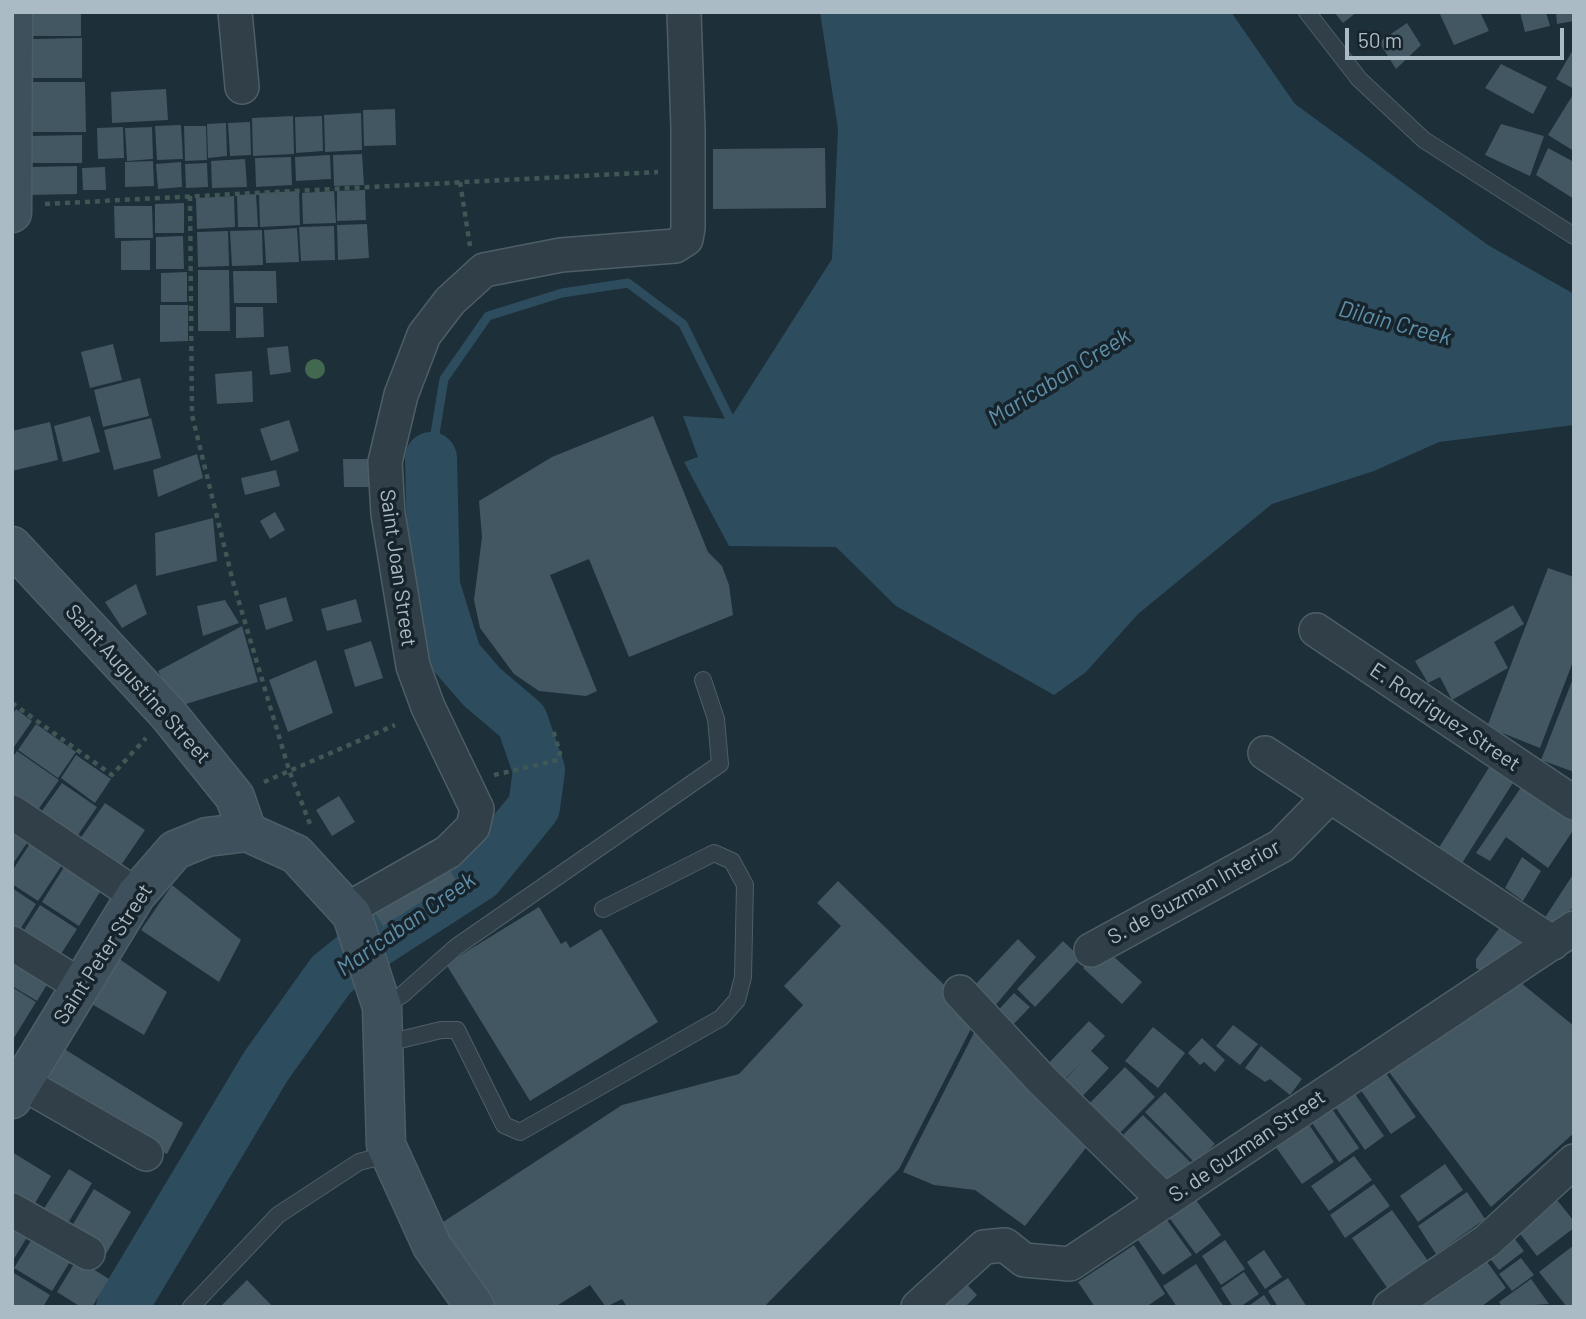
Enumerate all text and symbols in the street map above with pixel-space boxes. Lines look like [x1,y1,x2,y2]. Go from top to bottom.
scale bar [1348,14,1567,58]
text: 50 m [1358,27,1402,52]
water label: Dilain Creek [1336,295,1454,351]
water label: Maricaban Creek [983,322,1135,432]
street label: Saint Joan Street [374,488,422,648]
street label: Saint Augustine Street [60,599,216,769]
street label: E. Rodriguez Street [1365,657,1525,777]
street label: S. de Guzman Interior [1103,834,1285,950]
water label: Maricaban Creek [331,866,481,982]
street label: Saint Peter Street [48,879,158,1029]
street label: S. de Guzman Street [1164,1084,1330,1208]

